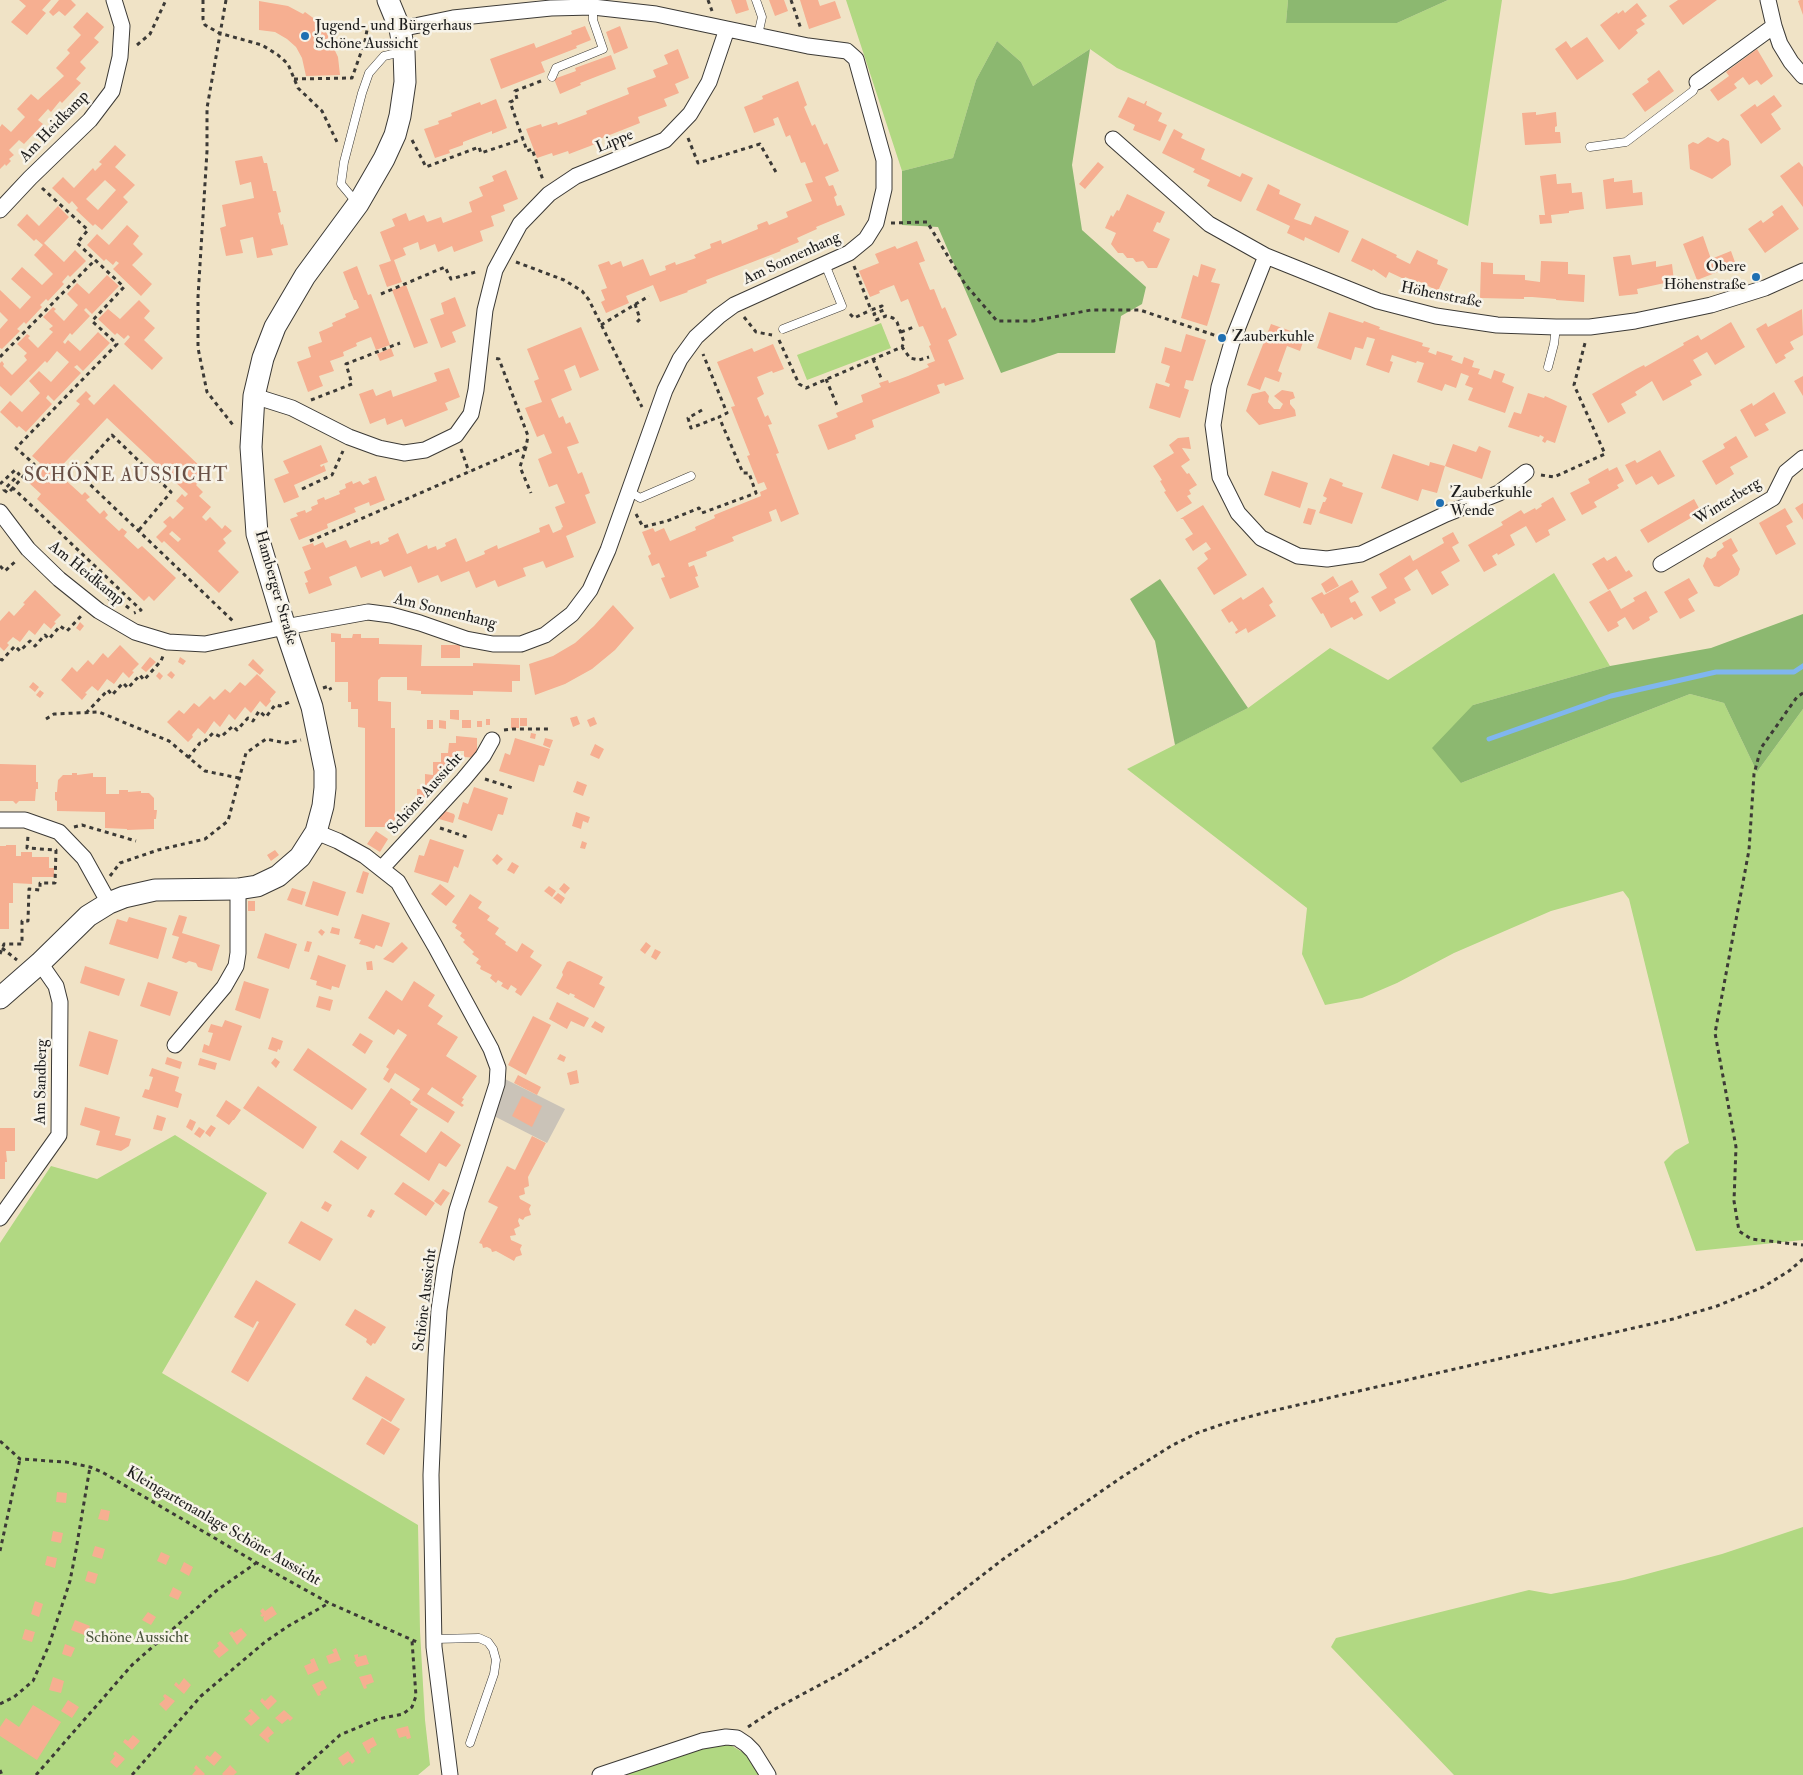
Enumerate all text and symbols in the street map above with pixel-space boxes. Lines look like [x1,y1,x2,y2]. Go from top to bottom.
place label: Jugend- und Bürgerhaus Schöne Aussicht [315,17,472,55]
marker: Jugend- und Bürgerhaus Schöne Aussicht [299,30,311,42]
street label: Am Heidkamp [16,87,94,167]
street label: Lippe [593,126,637,158]
street label: Am Sonnenhang [740,228,844,290]
place label: Obere Höhenstraße [1664,258,1746,296]
marker: Obere Höhenstraße [1750,271,1762,283]
street label: Höhenstraße [1399,279,1483,313]
place label: Zauberkuhle [1232,328,1314,348]
marker: Zauberkuhle [1216,332,1228,344]
district label: SCHÖNE AUSSICHT [22,466,230,488]
street label: Winterberg [1691,474,1765,530]
place label: Zauberkuhle Wende [1450,484,1532,522]
marker: Zauberkuhle Wende [1434,497,1446,509]
street label: Hamberger Straße [249,528,301,648]
street label: Am Heidkamp [44,538,128,610]
street label: Am Sonnenhang [392,590,498,634]
street label: Schöne Aussicht [384,749,468,839]
street label: Am Sandberg [32,1039,52,1125]
street label: Schöne Aussicht [410,1248,442,1352]
street label: Kleingartenanlage Schöne Aussicht [122,1463,324,1591]
park label: Schöne Aussicht [85,1629,189,1649]

